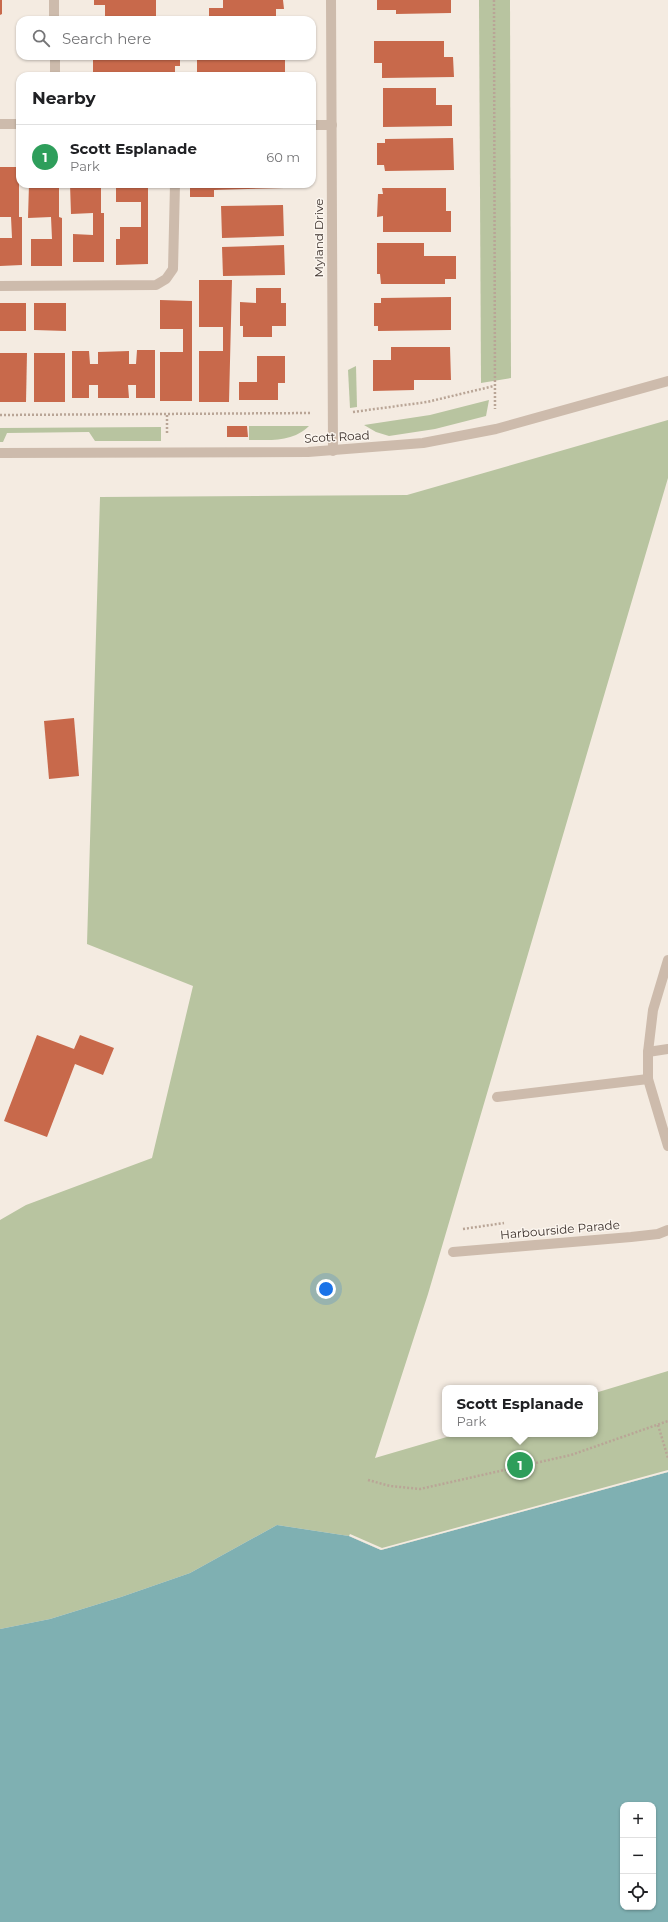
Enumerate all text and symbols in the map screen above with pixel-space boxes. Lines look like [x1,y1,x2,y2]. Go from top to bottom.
search box [16,16,316,60]
icon: search [30,27,52,49]
text: Search here [62,29,151,48]
text: Nearby [32,88,96,108]
text: Scott Esplanade [70,139,197,158]
text: 1 [42,149,48,165]
text: 60 m [266,149,300,165]
text: Park [70,158,100,174]
street label: Myland Drive [311,198,326,278]
street label: Scott Road [304,427,370,446]
street label: Harbourside Parade [500,1217,620,1242]
your location [316,1279,336,1299]
popup [442,1385,598,1437]
text: Scott Esplanade [457,1394,583,1413]
text: Park [457,1413,486,1429]
pin: 1 [507,1450,533,1480]
map controls [620,1802,656,1910]
button: + [620,1802,656,1838]
button: − [620,1838,656,1874]
button: locate [620,1874,656,1910]

